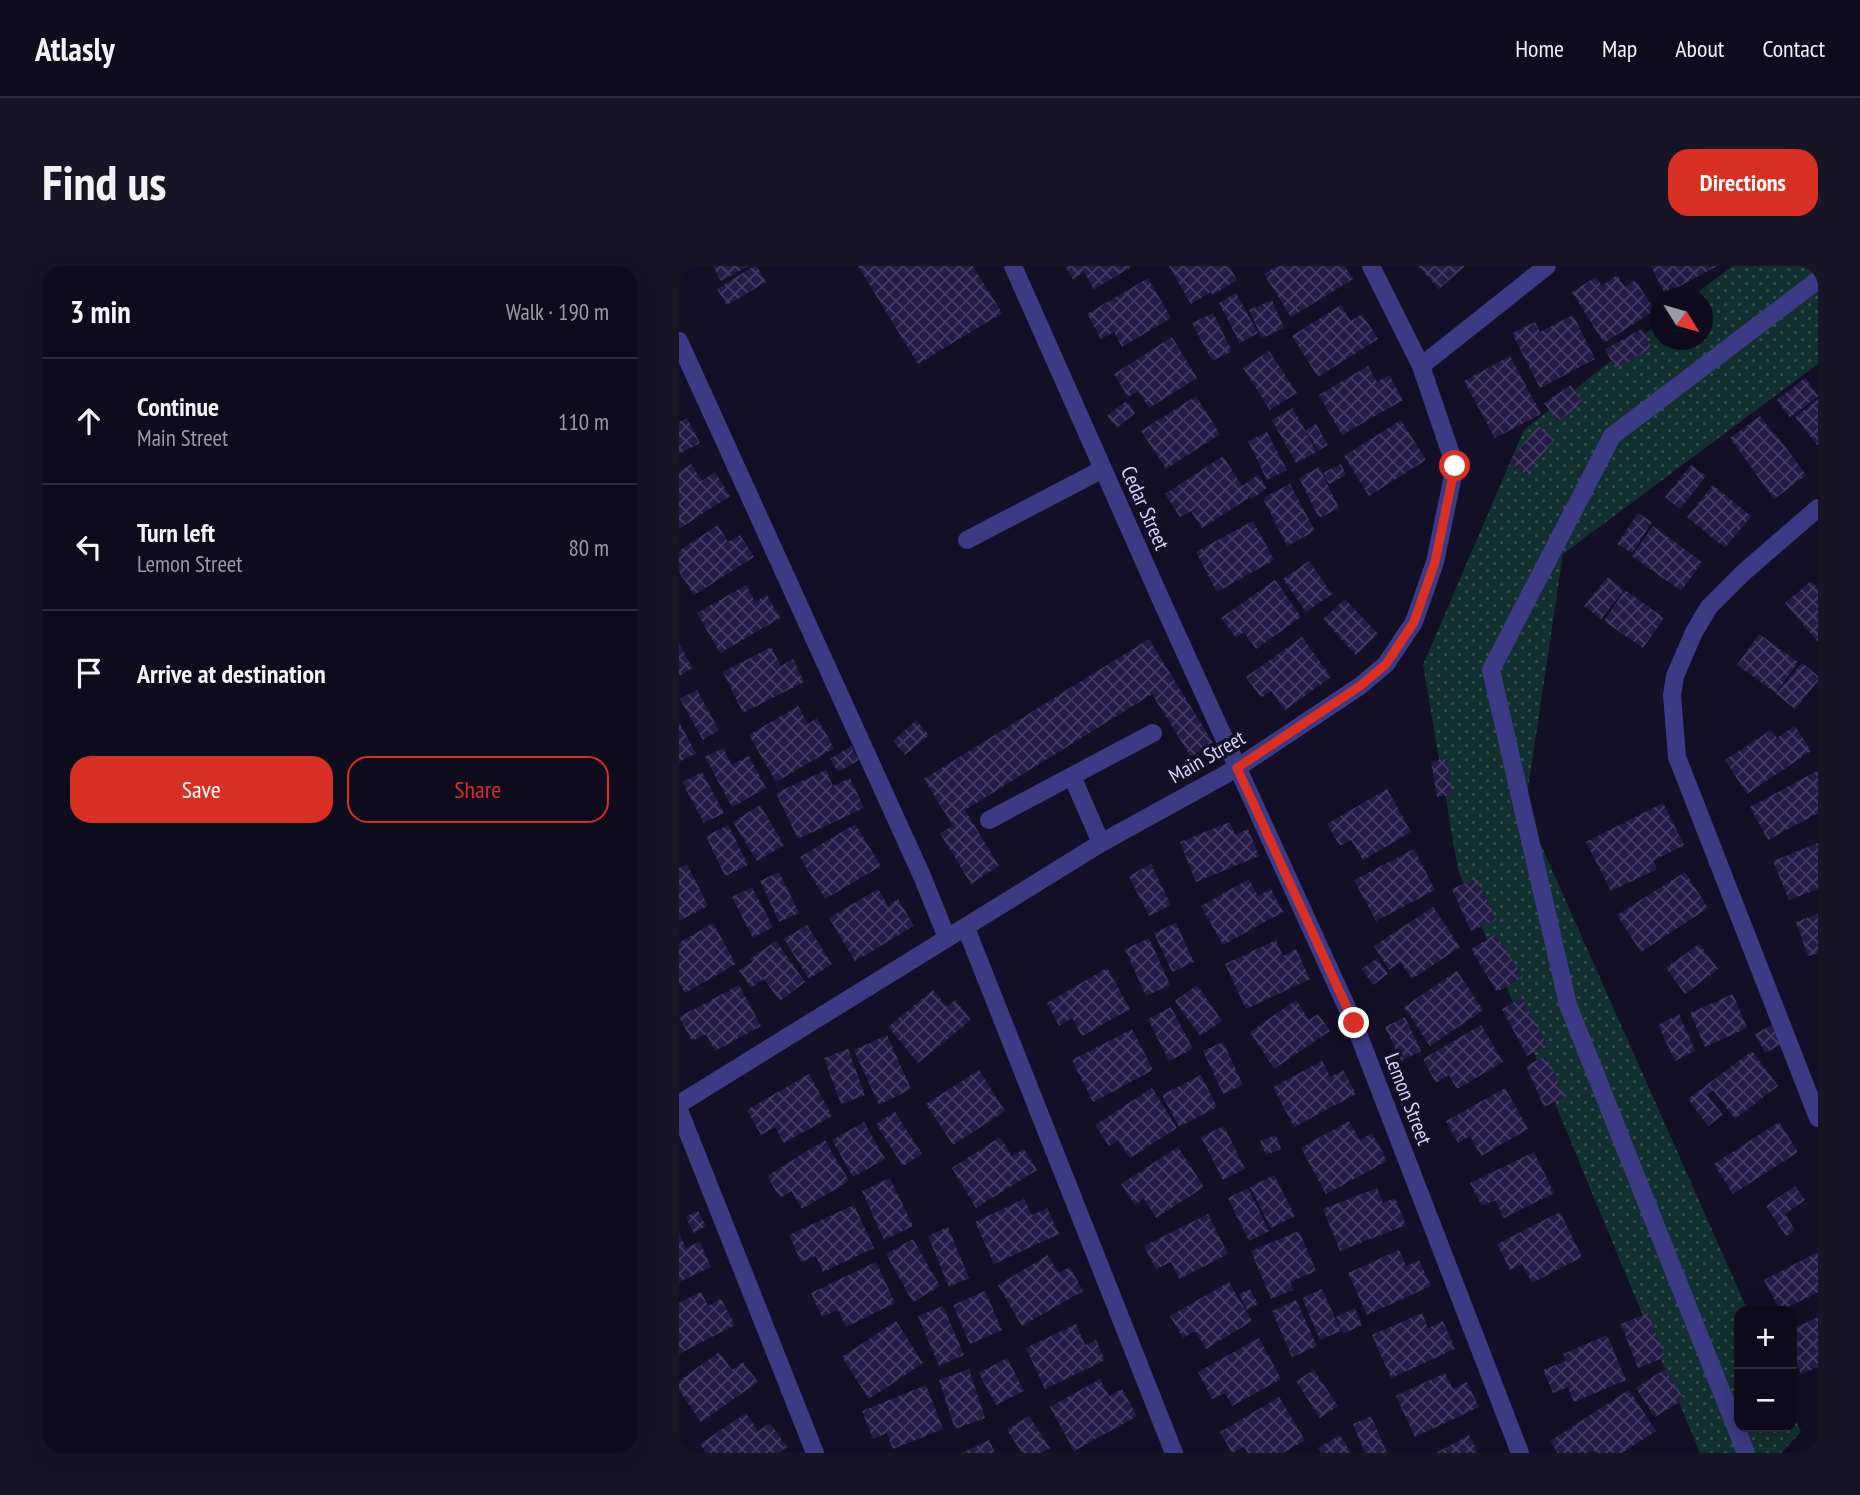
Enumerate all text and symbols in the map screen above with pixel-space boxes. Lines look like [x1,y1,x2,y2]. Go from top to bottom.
text: Atlasly [35,27,115,70]
text: Home [1515,33,1564,64]
text: Map [1602,33,1637,64]
text: About [1675,33,1724,64]
text: Contact [1762,33,1825,64]
button: Directions [1668,149,1818,216]
text: Find us [42,150,166,214]
north arrow [1650,287,1713,350]
text: 3 min [70,292,131,331]
text: Walk · 190 m [506,297,609,326]
text: Continue [137,390,219,423]
icon: ahead [70,402,108,440]
text: 110 m [558,407,609,436]
text: Main Street [137,423,228,452]
route start [1439,450,1470,481]
street label: Cedar Street [1115,462,1176,554]
text: Turn left [137,516,215,549]
icon: left [70,528,108,566]
text: 80 m [568,533,609,562]
text: Lemon Street [137,549,243,578]
icon: arrive [70,654,108,692]
text: Arrive at destination [137,657,326,690]
street label: Main Street [1164,724,1250,789]
button: Save [70,756,333,823]
button: Share [347,756,609,823]
route end [1338,1007,1369,1038]
street label: Lemon Street [1379,1049,1438,1149]
map controls [1734,1306,1797,1432]
button: + [1734,1306,1797,1369]
button: − [1734,1369,1797,1432]

